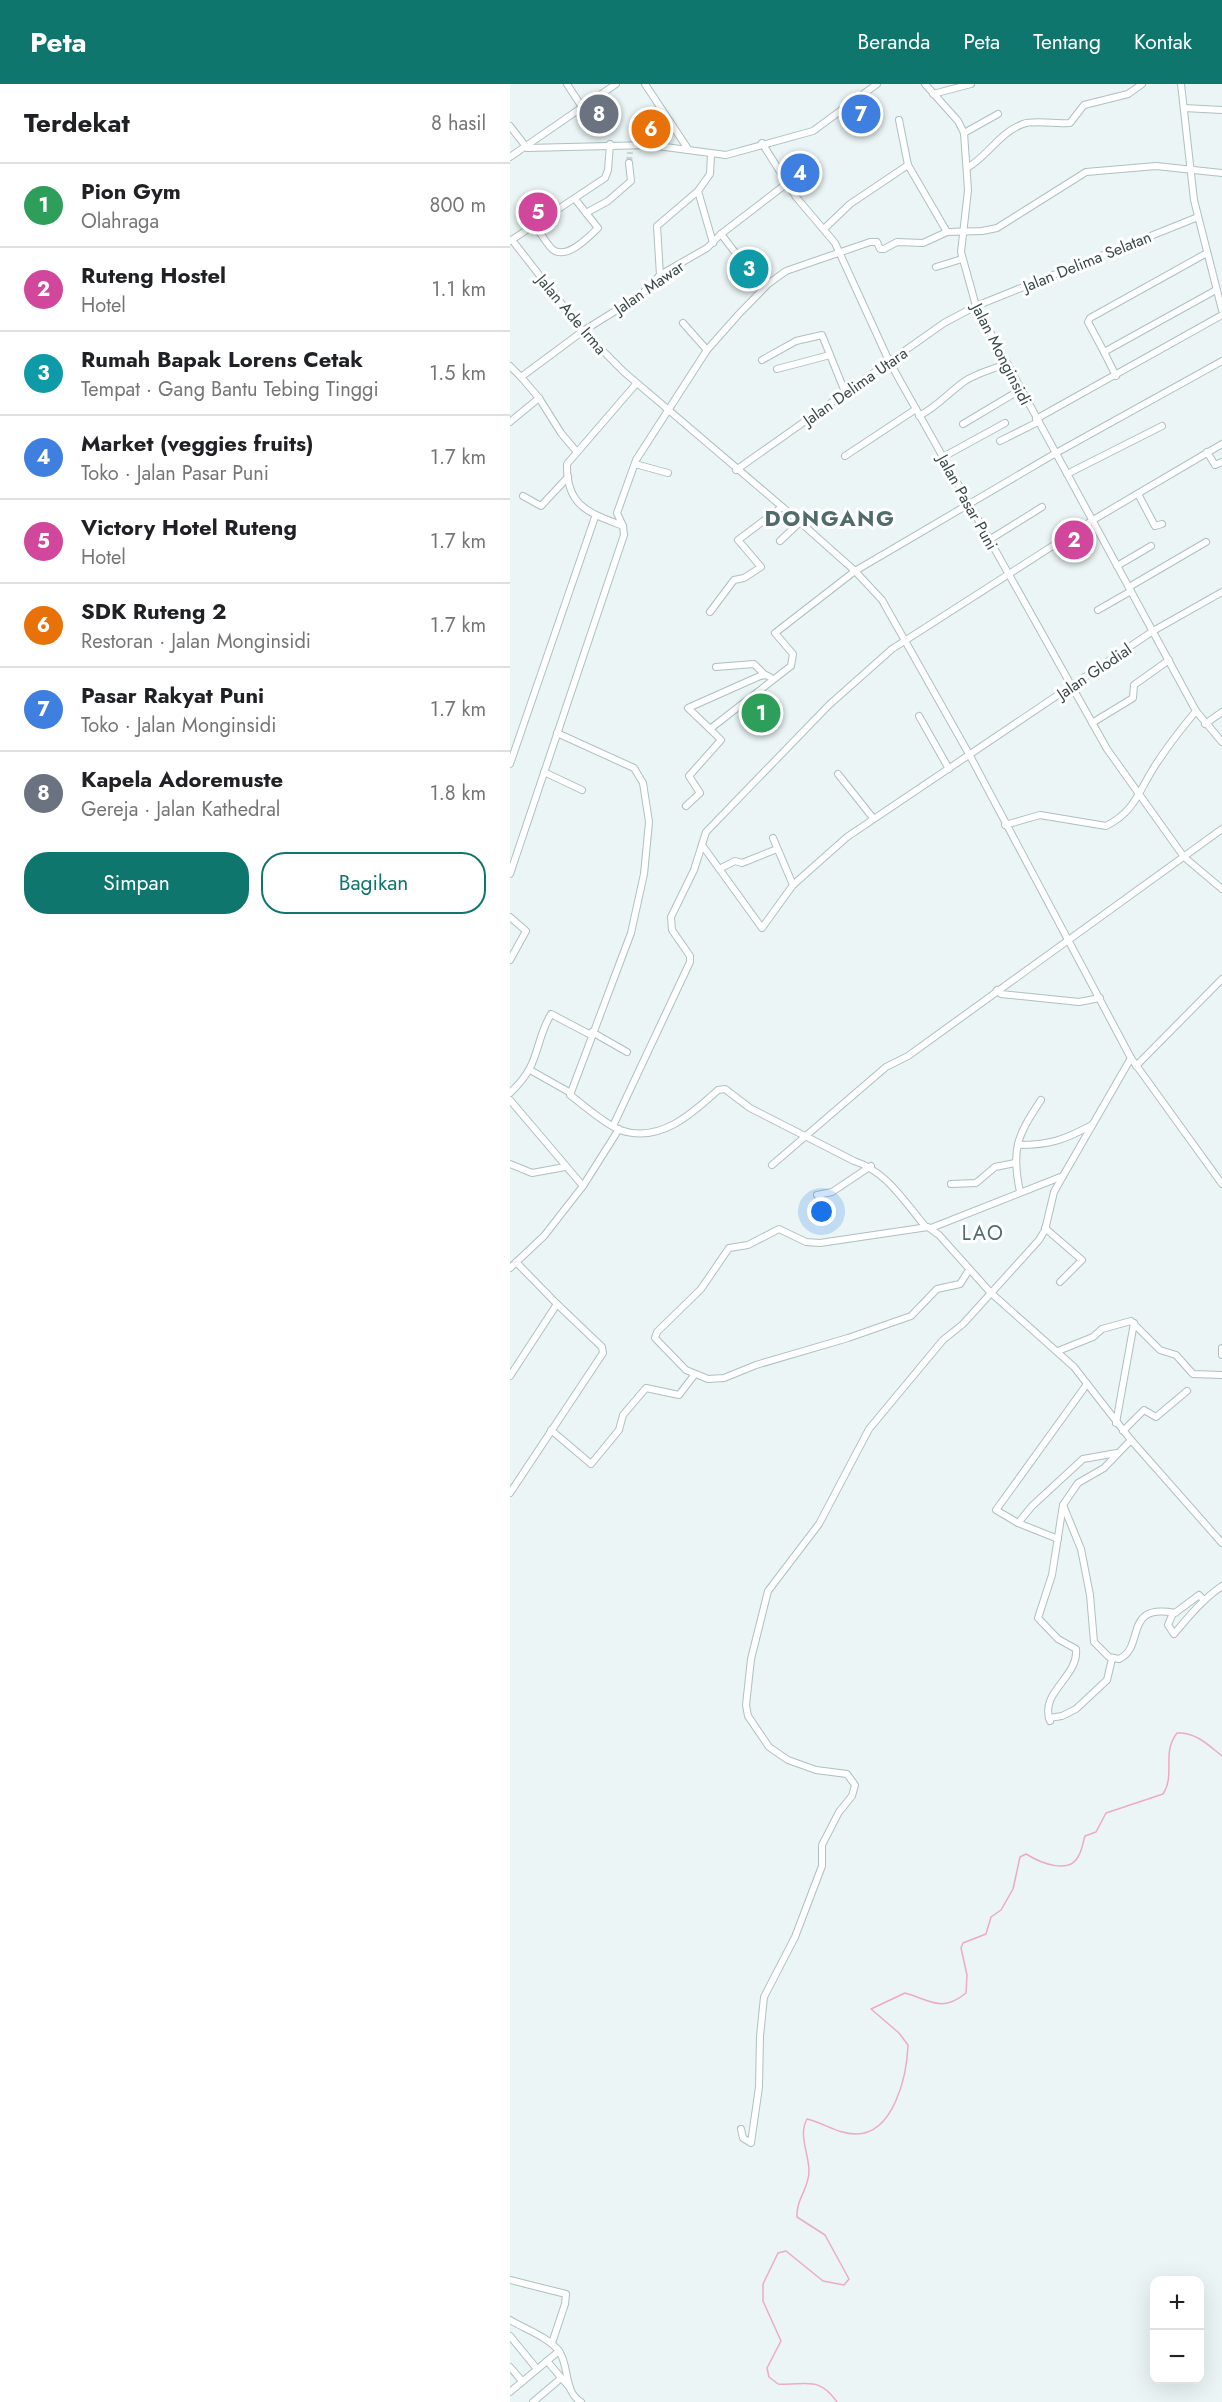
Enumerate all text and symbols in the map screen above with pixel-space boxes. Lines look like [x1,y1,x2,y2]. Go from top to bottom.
text: Peta [30,22,87,63]
text: Beranda [857,27,930,57]
text: Peta [963,27,1000,57]
text: Tentang [1033,27,1101,57]
text: Kontak [1134,27,1192,57]
pin: 8 [580,92,619,136]
pin: 7 [842,92,880,136]
text: Terdekat [24,104,130,142]
pin: 6 [632,106,670,152]
text: 8 hasil [431,109,486,138]
pin: 4 [780,150,820,196]
text: Pion Gym [81,175,181,207]
pin: 5 [519,190,558,234]
text: 1 [38,191,49,220]
text: 800 m [429,191,486,220]
text: Olahraga [81,207,159,236]
street label: Jalan Delima Selatan [1018,225,1155,298]
pin: 3 [730,246,768,291]
street label: Jalan Mawar [608,255,689,321]
text: Ruteng Hostel [81,259,226,291]
street label: Jalan Ade Irma [530,268,612,359]
text: 2 [37,275,50,304]
text: 1.1 km [432,275,486,304]
text: Hotel [81,291,126,320]
street label: Jalan Monginsidi [965,297,1037,409]
street label: Jalan Delima Utara [797,342,912,432]
text: Rumah Bapak Lorens Cetak [81,343,363,375]
text: 3 [37,359,50,388]
text: 1.5 km [429,359,486,388]
text: Tempat · Gang Bantu Tebing Tinggi [81,375,379,404]
text: Market (veggies fruits) [81,427,313,459]
text: 4 [37,443,50,472]
text: 1.7 km [430,443,486,472]
street label: Jalan Pasar Puni [931,449,1003,554]
text: Toko · Jalan Pasar Puni [81,459,269,488]
district label: DONGANG [765,502,895,534]
text: Victory Hotel Ruteng [81,511,297,543]
pin: 2 [1054,518,1094,562]
text: 5 [37,527,50,556]
text: 1.7 km [430,527,486,556]
text: Hotel [81,543,126,572]
text: SDK Ruteng 2 [81,595,226,627]
text: 6 [37,611,50,640]
text: 1.7 km [430,611,486,640]
text: Restoran · Jalan Monginsidi [81,627,311,656]
street label: Jalan Glodial [1051,638,1136,706]
text: Pasar Rakyat Puni [81,679,264,711]
pin: 1 [742,690,780,736]
text: 7 [37,695,50,724]
text: 1.7 km [430,695,486,724]
text: Toko · Jalan Monginsidi [81,711,276,740]
text: Kapela Adoremuste [81,763,283,795]
text: 8 [37,779,50,808]
text: 1.8 km [430,779,486,808]
text: Gereja · Jalan Kathedral [81,795,280,824]
button: Simpan [24,852,249,914]
button: Bagikan [261,852,486,914]
your location [807,1197,836,1226]
district label: LAO [962,1219,1004,1248]
map controls [1150,2276,1204,2384]
button: + [1150,2276,1204,2330]
button: − [1150,2330,1204,2384]

